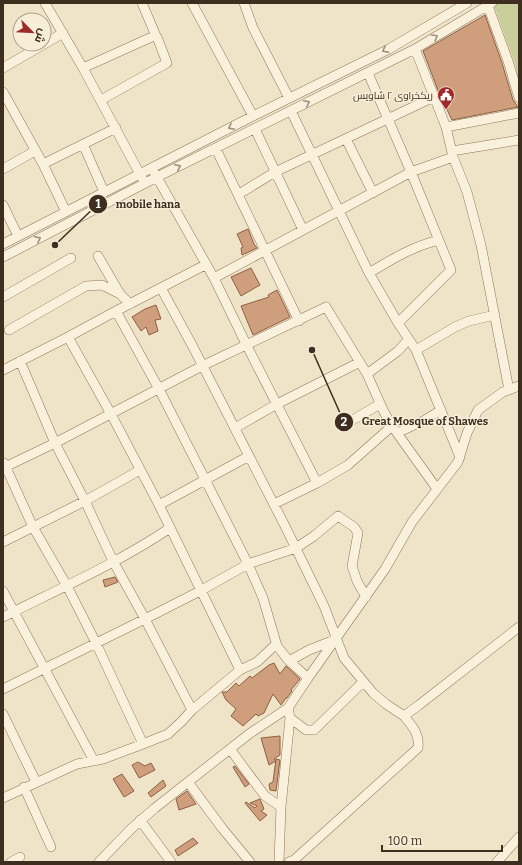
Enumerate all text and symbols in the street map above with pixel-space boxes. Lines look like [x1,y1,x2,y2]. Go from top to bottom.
north arrow [12,12,52,52]
text: ش [32,27,49,45]
one-way arrow [431,35,438,42]
one-way arrow [382,46,389,53]
public building icon: ريكخراوى ۲ شاويس [436,85,456,110]
place label: ريكخراوى ۲ شاويس [353,90,433,102]
one-way arrow [303,100,311,108]
one-way arrow [228,122,235,130]
one-way arrow [174,164,182,172]
callout: mobile hana [88,192,188,215]
text: 1 [95,197,101,211]
text: mobile hana [116,198,181,211]
one-way arrow [33,236,41,244]
callout: Great Mosque of Shawes [334,410,496,433]
text: 2 [341,415,348,429]
text: Great Mosque of Shawes [362,415,489,428]
scale bar [382,827,502,853]
text: 100 m [388,834,423,848]

